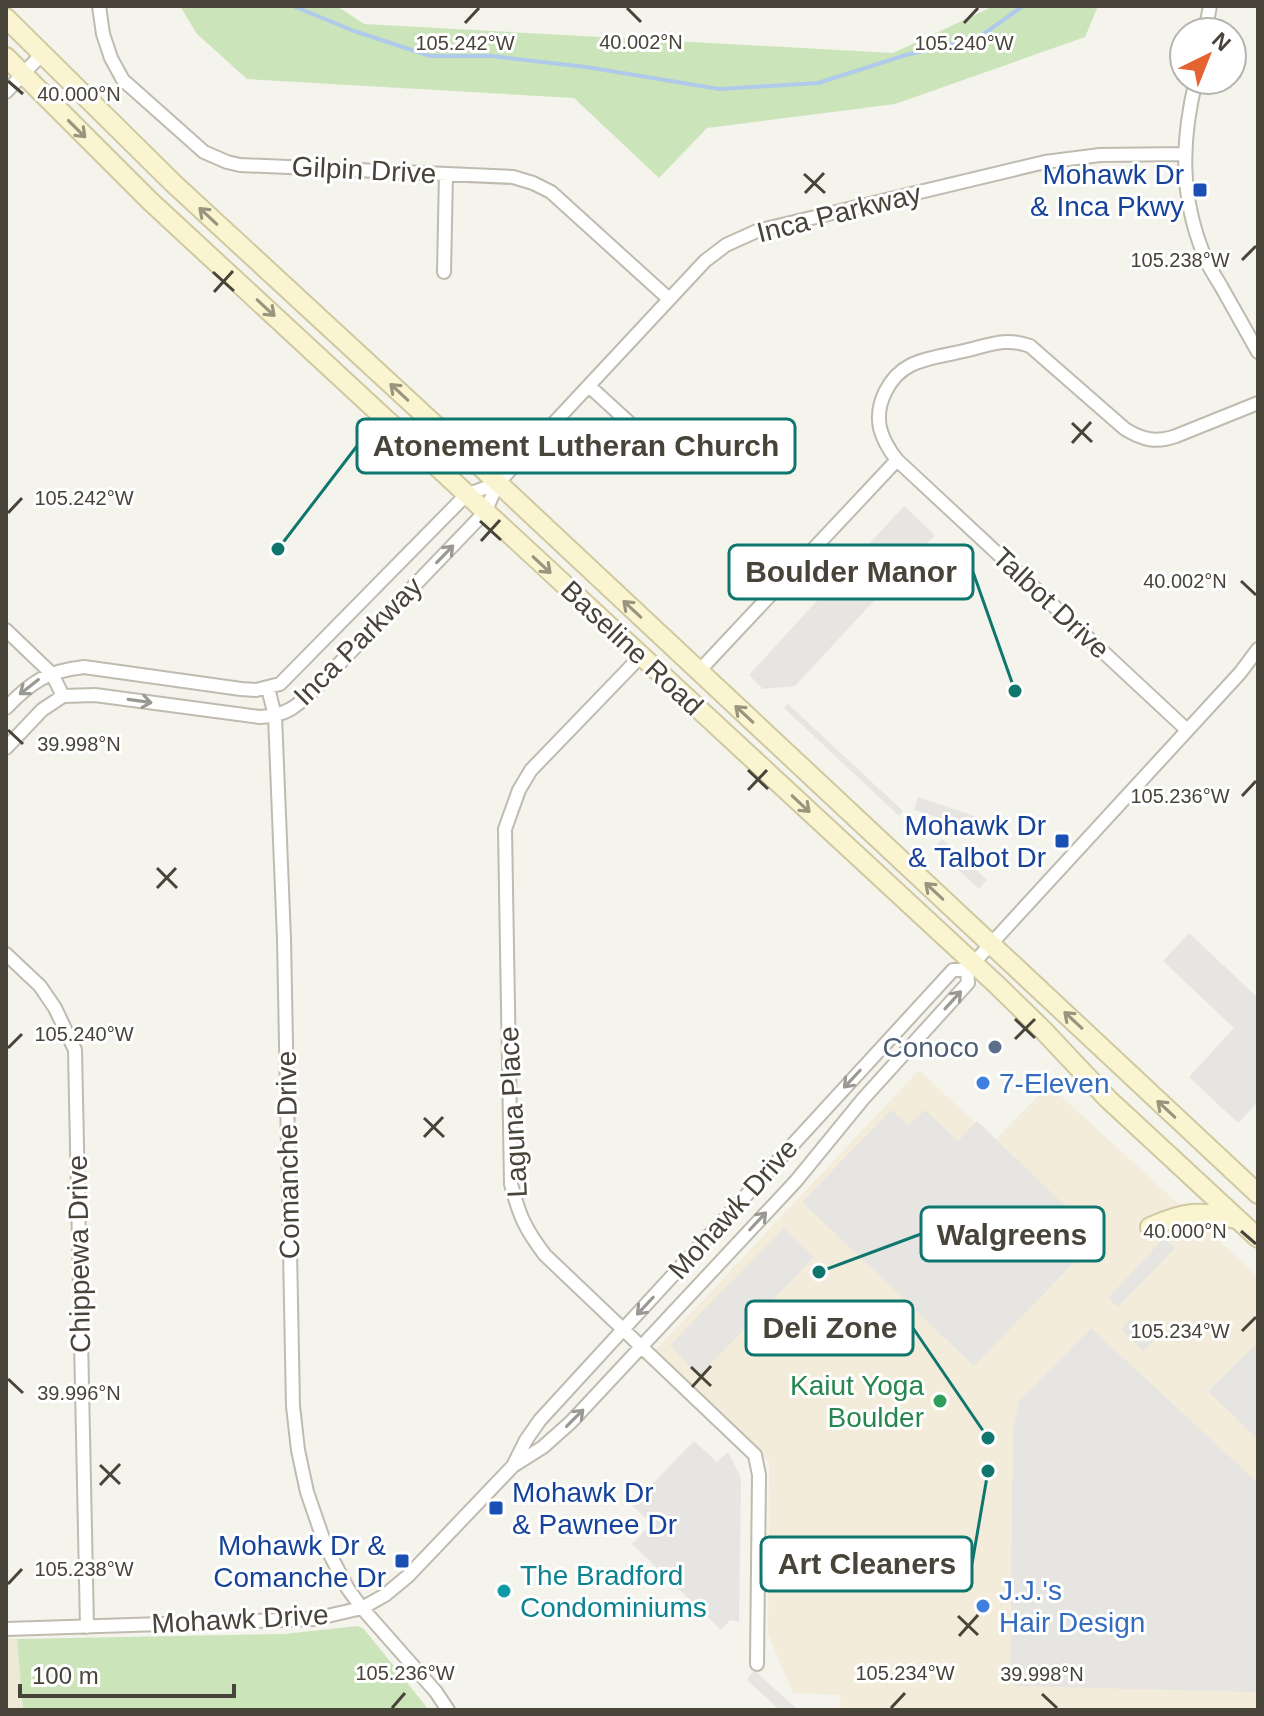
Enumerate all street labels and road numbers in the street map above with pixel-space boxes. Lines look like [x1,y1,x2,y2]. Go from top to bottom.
street label: Gilpin Drive [291,151,437,189]
street label: Inca Parkway [754,178,924,248]
street label: Talbot Drive [986,541,1116,665]
street label: Inca Parkway [288,571,428,711]
street label: Baseline Road [555,575,709,721]
street label: Laguna Place [493,1026,533,1198]
street label: Comanche Drive [271,1050,305,1260]
street label: Mohawk Drive [662,1133,804,1285]
street label: Chippewa Drive [62,1155,96,1353]
street label: Mohawk Drive [151,1599,329,1639]

